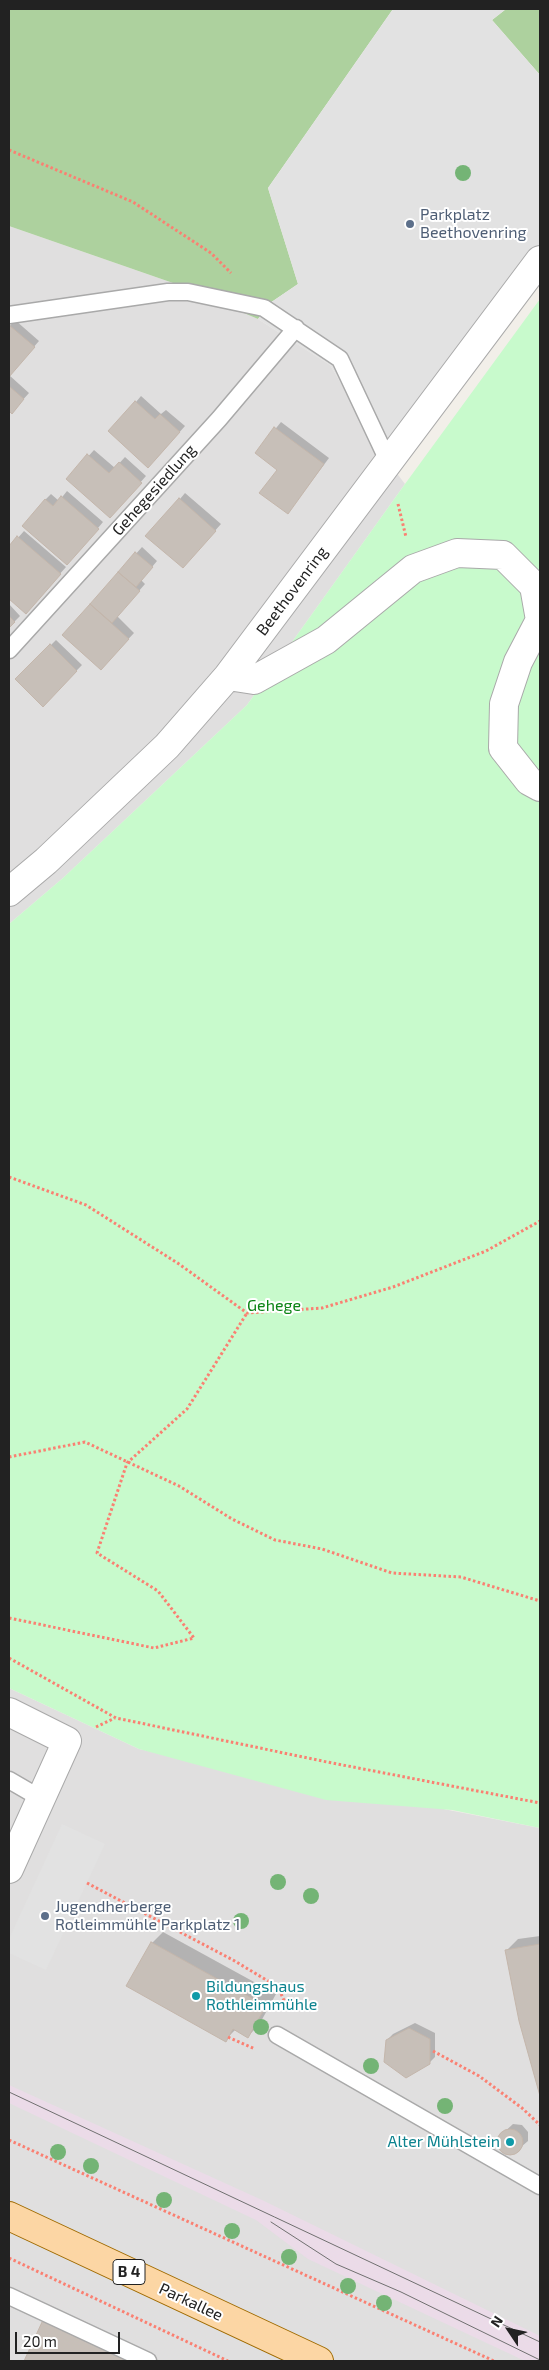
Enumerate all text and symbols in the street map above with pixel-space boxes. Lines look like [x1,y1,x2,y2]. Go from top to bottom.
place label: Parkplatz Beethovenring [420,205,526,243]
marker: Parkplatz Beethovenring [404,218,416,230]
street label: Gehegesiedlung [108,440,200,540]
street label: Beethovenring [252,543,332,639]
park label: Gehege [247,1296,301,1316]
place label: Jugendherberge Rotleimmühle Parkplatz 1 [55,1897,240,1935]
marker: Jugendherberge Rotleimmühle Parkplatz 1 [39,1910,51,1922]
place label: Bildungshaus Rothleimmühle [206,1977,317,2015]
marker: Bildungshaus Rothleimmühle [190,1990,202,2002]
place label: Alter Mühlstein [387,2132,500,2152]
marker: Alter Mühlstein [504,2136,516,2148]
road number: B 4 [113,2260,145,2284]
street label: Parkallee [156,2279,226,2325]
north arrow [484,2305,534,2355]
text: N [486,2312,506,2330]
scale bar [18,2322,122,2354]
text: 20 m [23,2332,57,2350]

